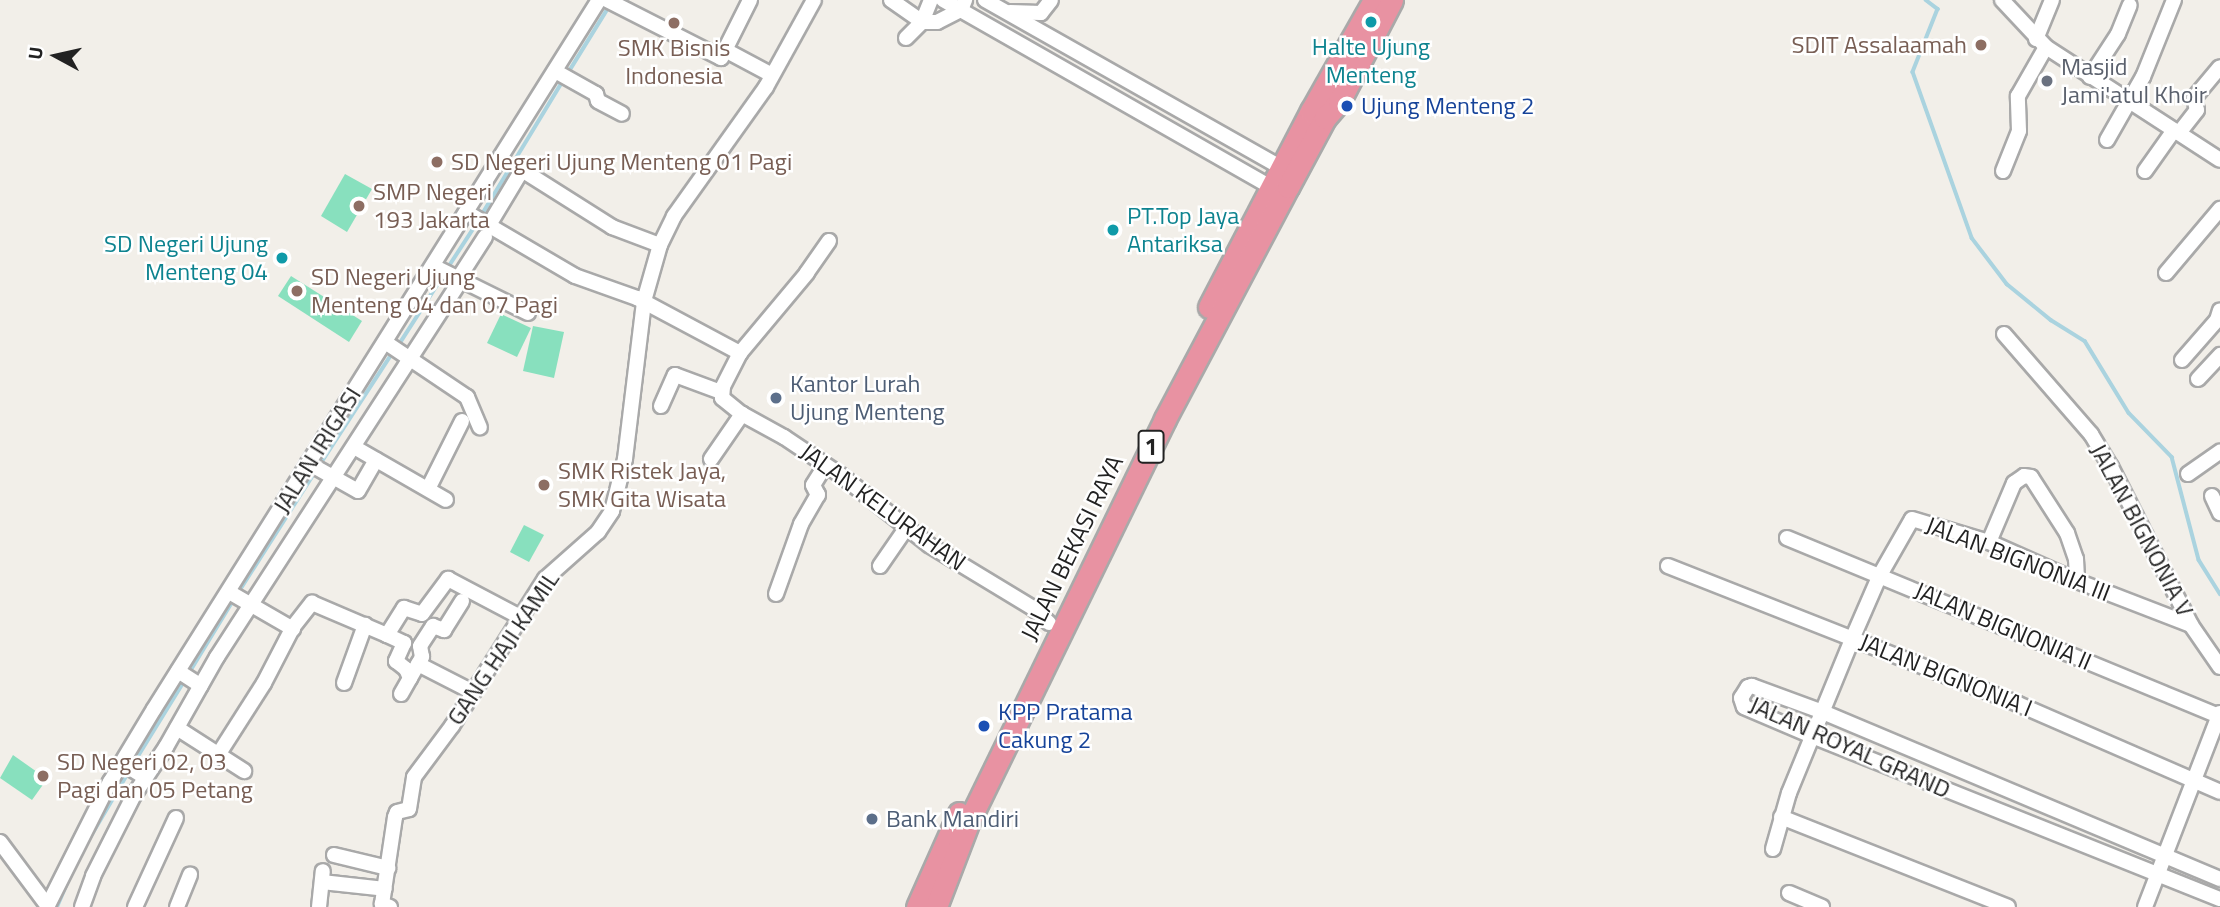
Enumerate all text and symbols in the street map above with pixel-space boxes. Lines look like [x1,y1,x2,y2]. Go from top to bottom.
marker: Halte Ujung Menteng [1363,14,1379,30]
marker: SMK Bisnis Indonesia [666,15,682,31]
north arrow [21,21,91,91]
place label: SDIT Assalaamah [1791,31,1967,59]
place label: Halte Ujung Menteng [1312,33,1430,89]
place label: SMK Bisnis Indonesia [618,34,730,90]
marker: SDIT Assalaamah [1973,37,1989,53]
text: U [19,45,50,61]
place label: Masjid Jami'atul Khoir [2061,53,2207,109]
marker: Masjid Jami'atul Khoir [2039,73,2055,89]
place label: Ujung Menteng 2 [1361,92,1534,120]
marker: Ujung Menteng 2 [1339,98,1355,114]
place label: SD Negeri Ujung Menteng 01 Pagi [451,148,792,176]
marker: SD Negeri Ujung Menteng 01 Pagi [429,154,445,170]
place label: SMP Negeri 193 Jakarta [373,178,492,234]
marker: SMP Negeri 193 Jakarta [351,198,367,214]
place label: PT.Top Jaya Antariksa [1127,202,1239,258]
marker: PT.Top Jaya Antariksa [1105,222,1121,238]
place label: SD Negeri Ujung Menteng 04 [104,230,268,286]
marker: SD Negeri Ujung Menteng 04 [274,250,290,266]
place label: SD Negeri Ujung Menteng 04 dan 07 Pagi [311,263,558,319]
marker: SD Negeri Ujung Menteng 04 dan 07 Pagi [289,283,305,299]
place label: Kantor Lurah Ujung Menteng [790,370,945,426]
street label: JALAN IRIGASI [267,382,367,518]
marker: Kantor Lurah Ujung Menteng [768,390,784,406]
road number: 1 [1137,428,1165,466]
street label: JALAN KELURAHAN [795,437,971,577]
street label: JALAN BIGNONIA V [2084,439,2200,621]
street label: JALAN BEKASI RAYA [1015,451,1129,645]
place label: SMK Ristek Jaya, SMK Gita Wisata [558,457,726,513]
marker: SMK Ristek Jaya, SMK Gita Wisata [536,477,552,493]
street label: JALAN BIGNONIA III [1922,511,2114,607]
street label: GANG HAJI KAMIL [441,566,565,730]
street label: JALAN BIGNONIA II [1910,576,2096,676]
street label: JALAN BIGNONIA I [1855,627,2037,723]
street label: JALAN ROYAL GRAND [1745,690,1955,804]
place label: KPP Pratama Cakung 2 [998,698,1132,754]
marker: KPP Pratama Cakung 2 [976,718,992,734]
place label: SD Negeri 02, 03 Pagi dan 05 Petang [57,748,253,804]
marker: SD Negeri 02, 03 Pagi dan 05 Petang [35,768,51,784]
place label: Bank Mandiri [886,805,1019,833]
marker: Bank Mandiri [864,811,880,827]

